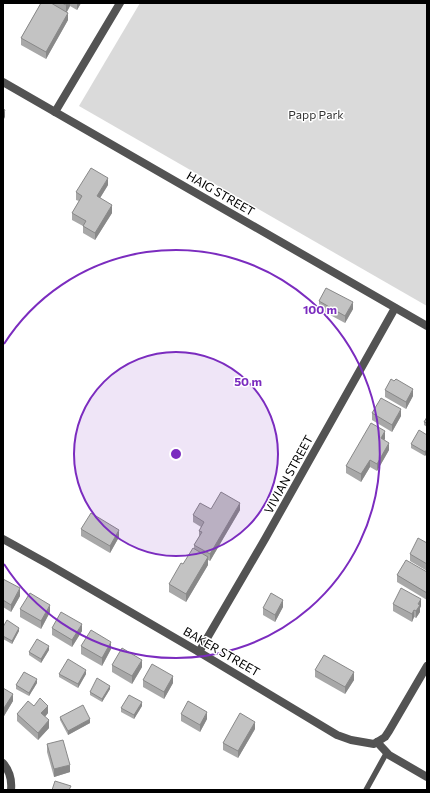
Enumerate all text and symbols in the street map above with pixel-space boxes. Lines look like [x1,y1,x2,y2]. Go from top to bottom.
park label: Papp Park [288,107,344,121]
street label: HAIG STREET [184,168,258,218]
text: 100 m [303,302,337,316]
text: 50 m [234,374,262,388]
street label: VIVIAN STREET [261,432,315,516]
centre of rings [169,447,183,461]
street label: BAKER STREET [181,623,263,679]

